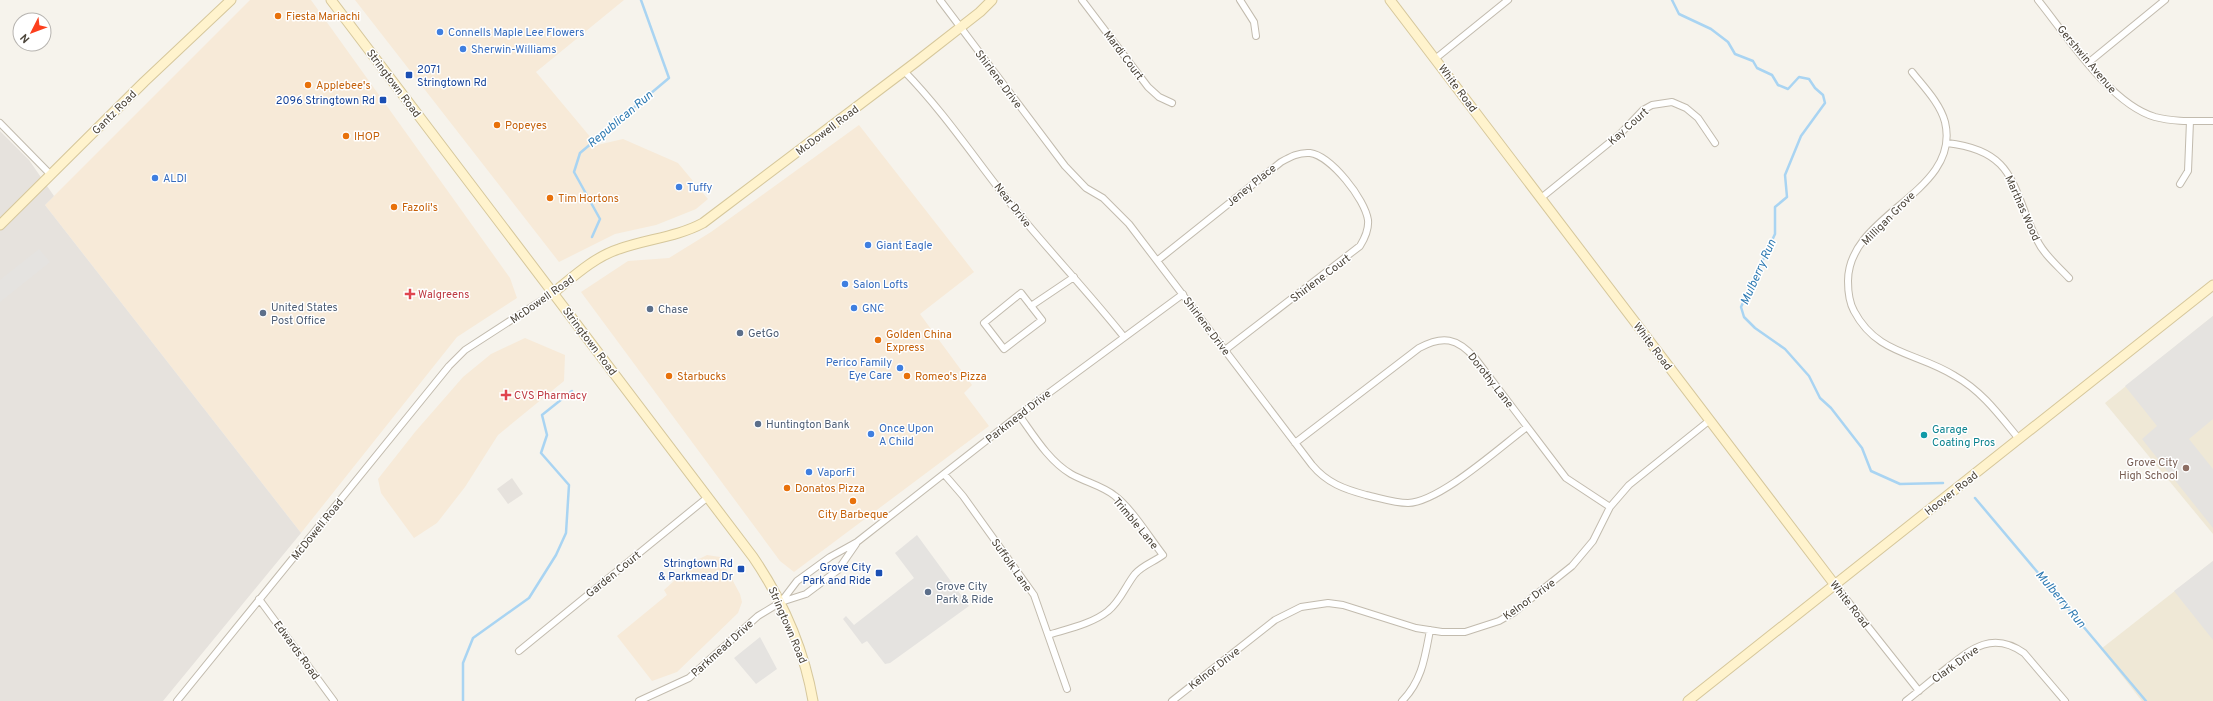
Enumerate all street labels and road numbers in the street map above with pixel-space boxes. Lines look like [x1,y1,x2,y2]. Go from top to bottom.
street label: Gershwin Avenue [2054,23,2119,97]
street label: Mardi Court [1100,28,1146,83]
street label: Stringtown Road [363,47,423,121]
street label: Shirlene Drive [972,48,1025,112]
street label: White Road [1435,62,1480,115]
street label: Gantz Road [90,88,140,138]
street label: McDowell Road [793,103,862,159]
street label: Kay Court [1606,105,1652,148]
street label: Jeney Place [1224,161,1279,210]
street label: Marthas Wood [2001,173,2043,243]
street label: Near Drive [991,181,1034,231]
street label: Milligan Grove [1859,189,1919,249]
street label: Shirlene Court [1288,252,1353,306]
street label: McDowell Road [508,272,577,327]
street label: Shirlene Drive [1180,295,1233,359]
street label: Stringtown Road [559,305,619,379]
street label: White Road [1630,320,1675,373]
street label: Dorothy Lane [1464,350,1516,411]
street label: Parkmead Drive [983,387,1054,447]
street label: Hoover Road [1922,469,1981,519]
street label: Trimble Lane [1109,495,1161,553]
street label: McDowell Road [289,496,347,563]
street label: Suffolk Lane [988,536,1035,595]
street label: Garden Court [583,548,644,601]
street label: Kelnor Drive [1501,576,1559,623]
street label: White Road [1826,578,1872,631]
street label: Stringtown Road [765,585,810,666]
street label: Parkmead Drive [689,617,757,680]
street label: Edwards Road [270,618,322,683]
street label: Clark Drive [1929,643,1982,687]
street label: Kelnor Drive [1186,644,1243,693]

